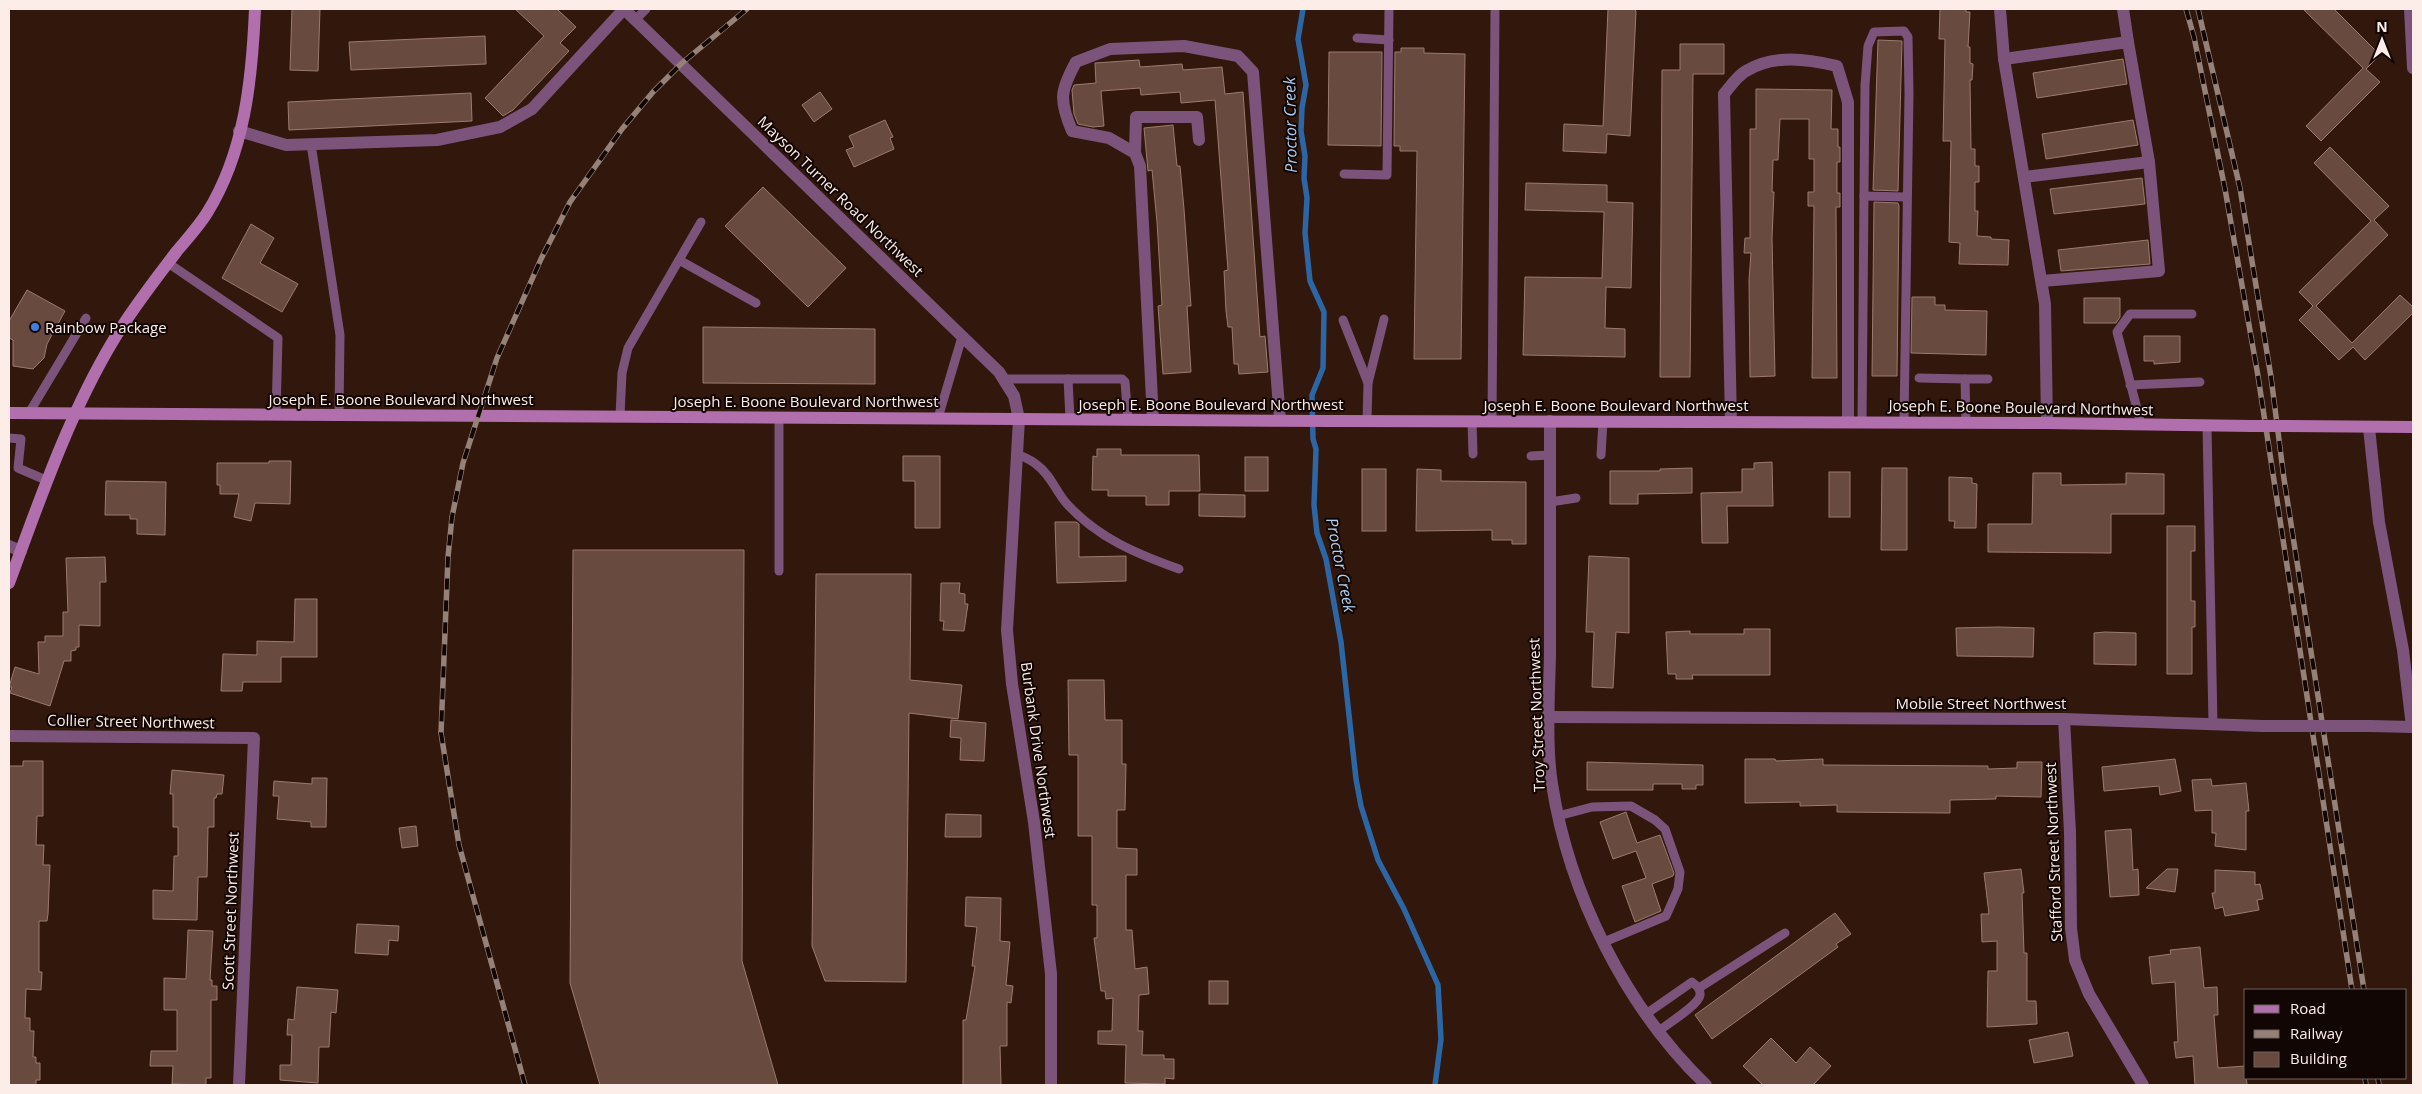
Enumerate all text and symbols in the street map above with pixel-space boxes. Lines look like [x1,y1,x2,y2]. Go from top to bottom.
north arrow [2357,15,2407,65]
text: N [2376,17,2388,36]
water label: Proctor Creek [1278,76,1302,173]
street label: Mayson Turner Road Northwest [754,111,928,281]
place label: Rainbow Package [45,317,167,337]
marker: Rainbow Package [29,321,41,333]
street label: Joseph E. Boone Boulevard Northwest [266,389,534,409]
street label: Joseph E. Boone Boulevard Northwest [671,391,939,411]
street label: Joseph E. Boone Boulevard Northwest [1076,394,1344,414]
street label: Joseph E. Boone Boulevard Northwest [1481,395,1749,415]
street label: Joseph E. Boone Boulevard Northwest [1886,395,2154,419]
water label: Proctor Creek [1321,516,1361,615]
street label: Troy Street Northwest [1523,638,1549,792]
street label: Burbank Drive Northwest [1017,661,1061,839]
street label: Mobile Street Northwest [1896,693,2066,713]
street label: Collier Street Northwest [47,710,215,732]
street label: Stafford Street Northwest [2040,762,2066,942]
street label: Scott Street Northwest [217,832,243,990]
legend [2244,989,2407,1079]
text: Road [2290,998,2326,1018]
text: Railway [2290,1023,2343,1043]
text: Building [2290,1048,2347,1068]

